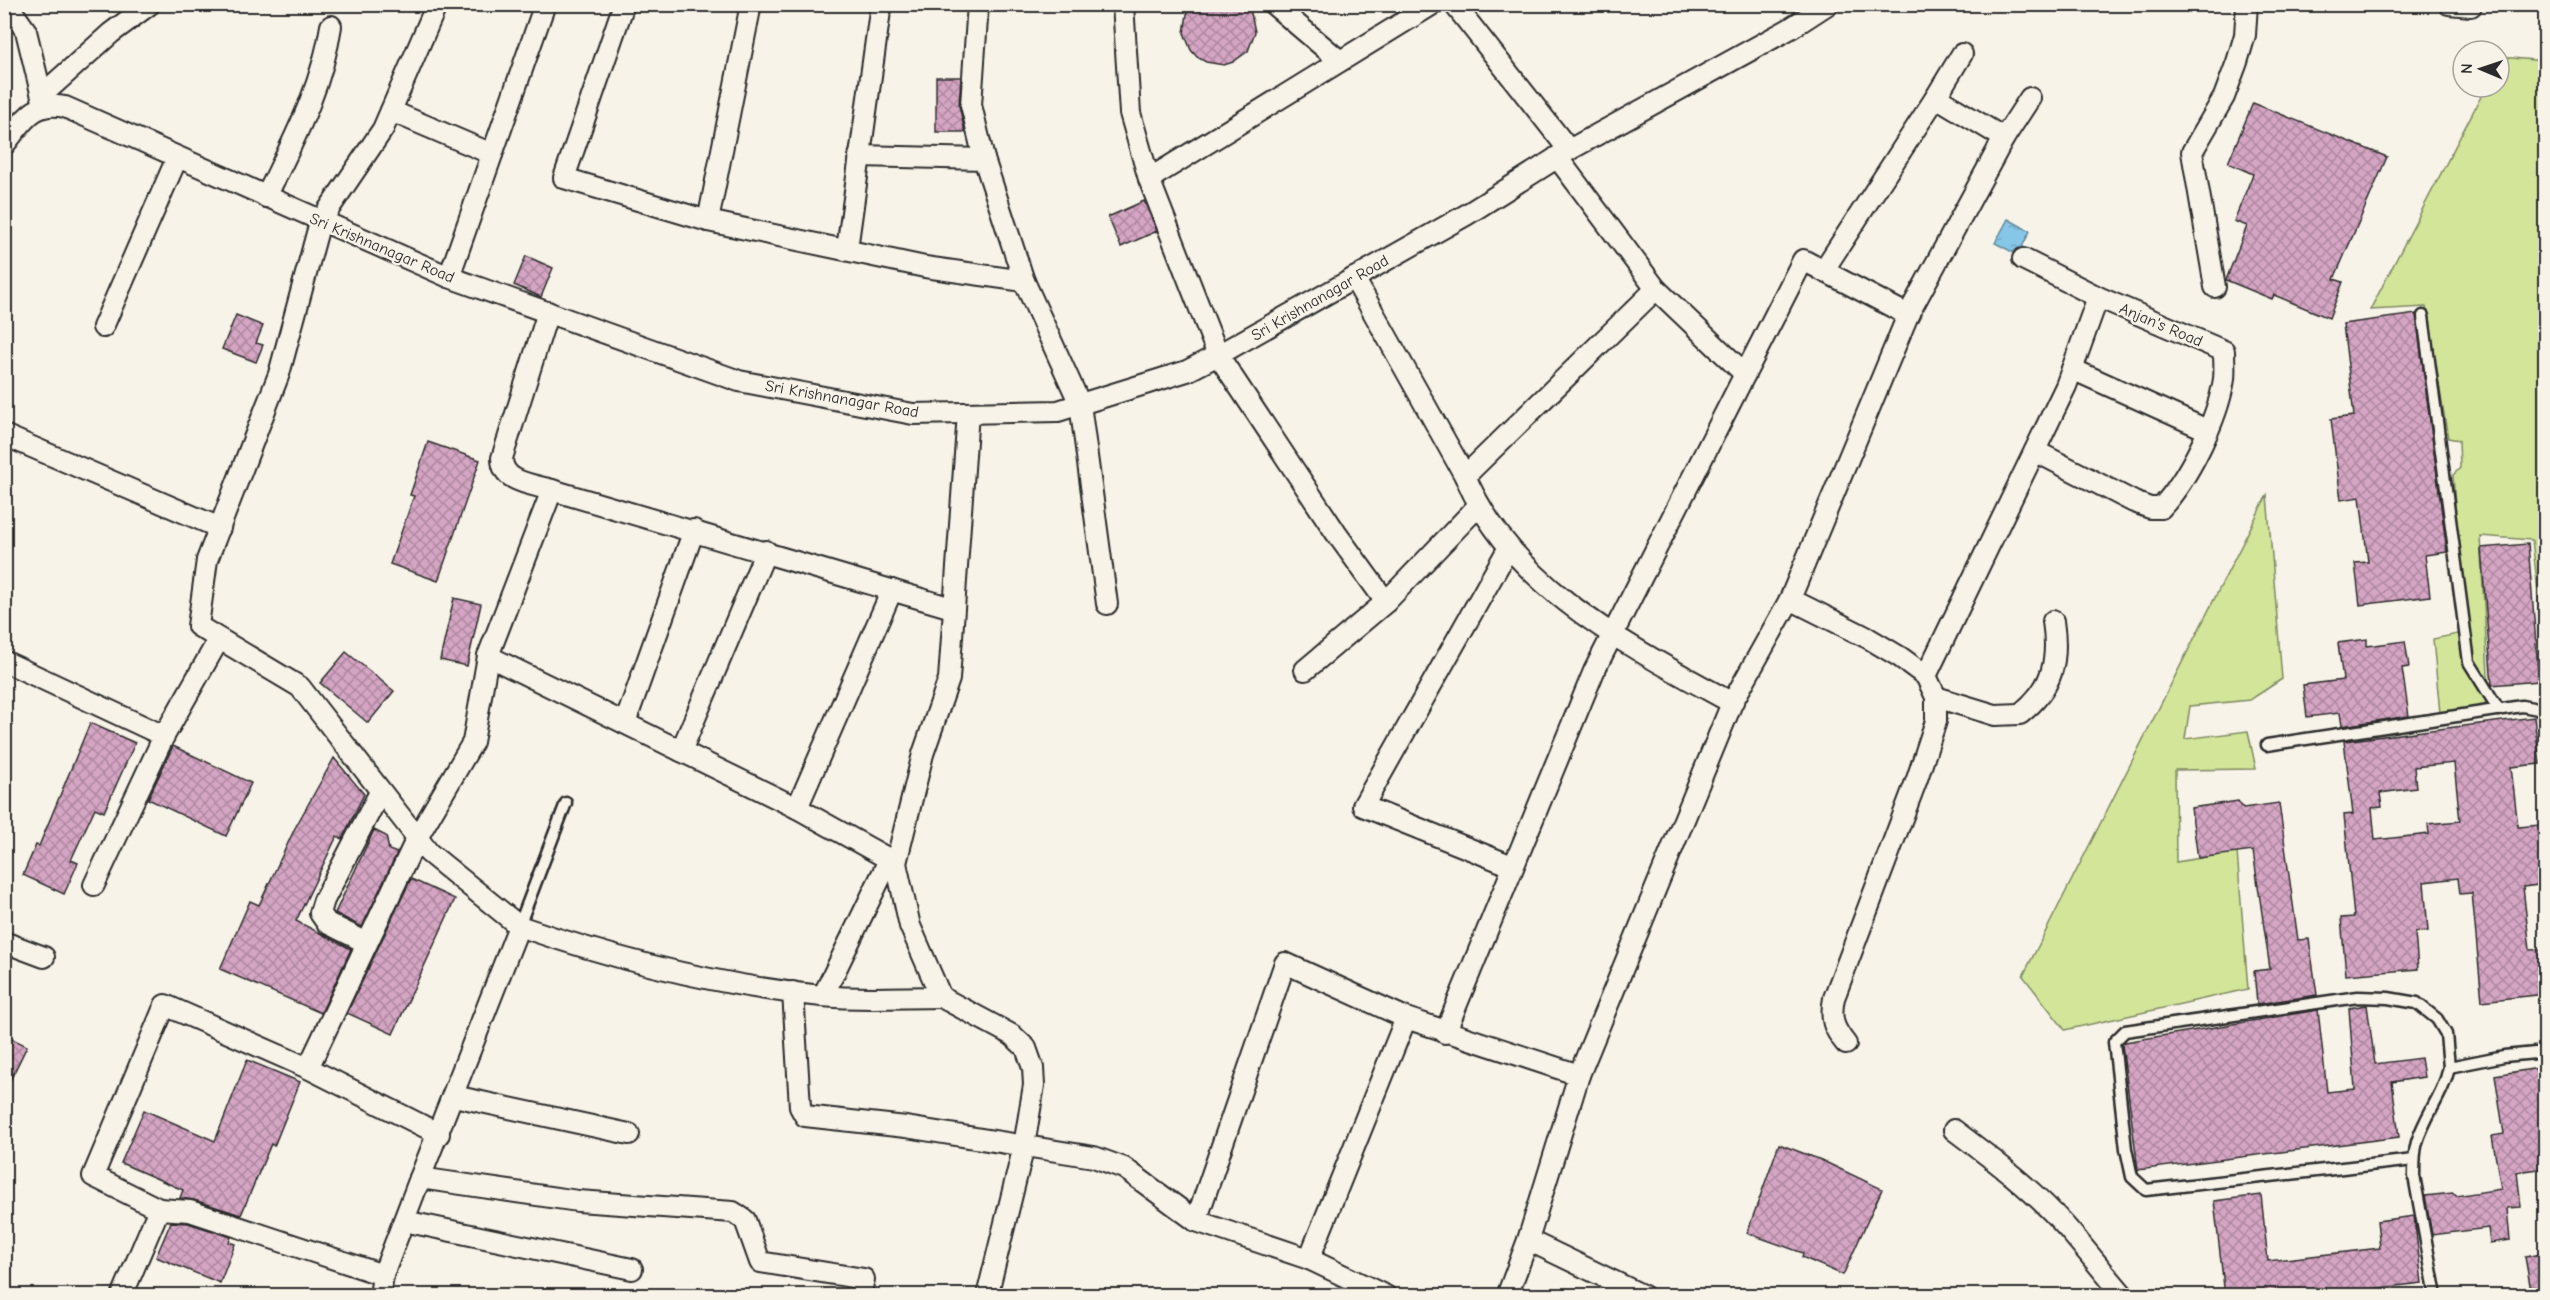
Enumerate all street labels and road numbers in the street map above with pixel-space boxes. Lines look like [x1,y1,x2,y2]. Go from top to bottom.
street label: Sri Krishnanagar Road [307,209,457,287]
street label: Sri Krishnanagar Road [1248,251,1392,345]
street label: Anjan's Road [2117,299,2205,351]
street label: Sri Krishnanagar Road [764,377,920,421]

